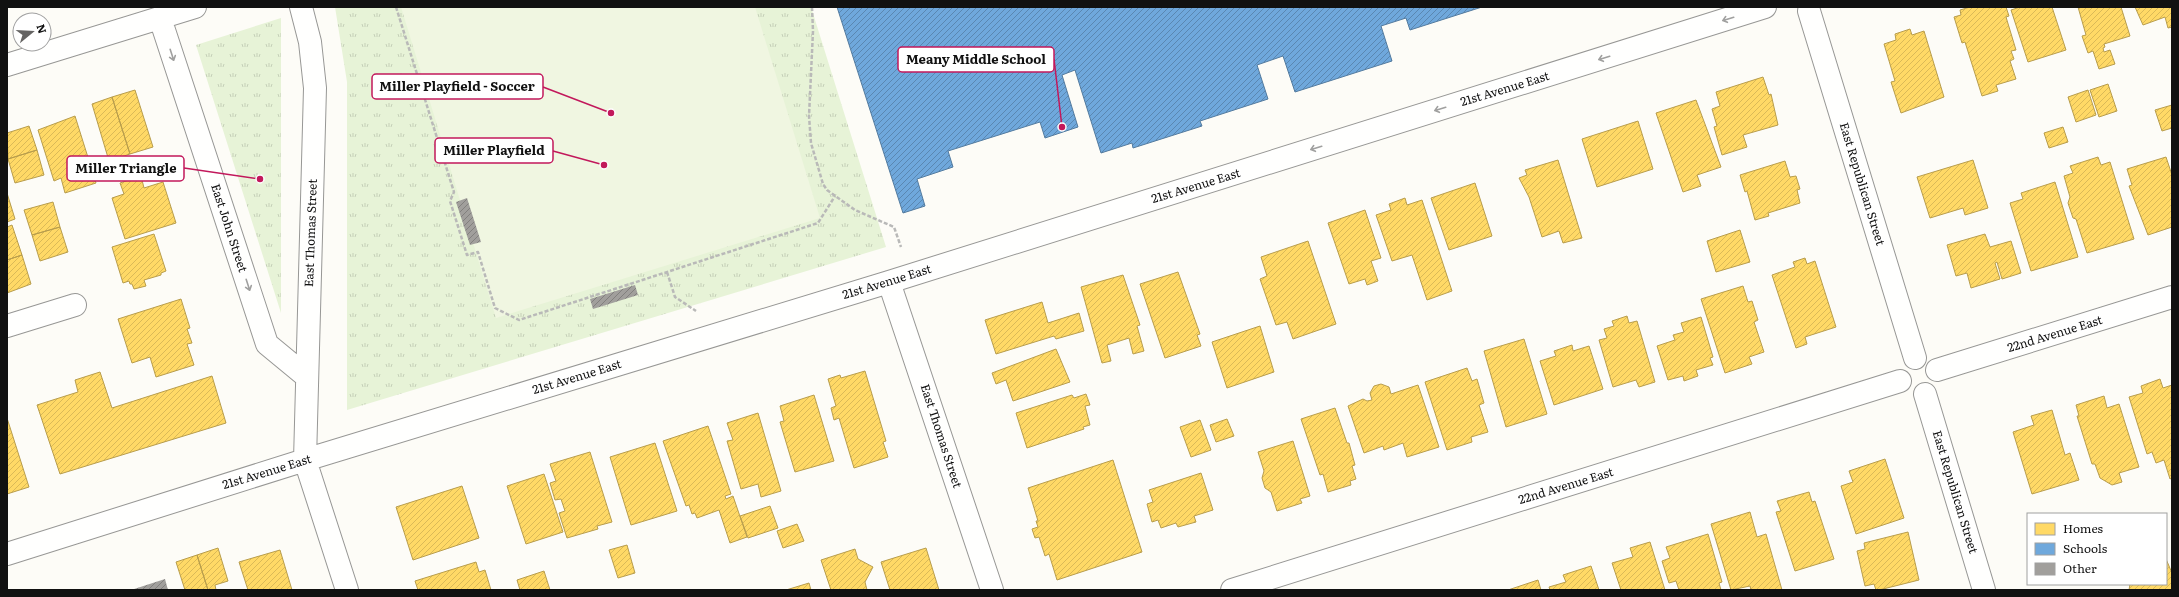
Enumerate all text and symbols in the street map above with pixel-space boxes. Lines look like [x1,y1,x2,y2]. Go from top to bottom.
north arrow [12,12,52,52]
one-way arrow [1722,16,1735,23]
text: N [33,22,51,35]
callout: Meany Middle School [898,47,1054,72]
one-way arrow [169,49,177,61]
text: Meany Middle School [906,49,1046,68]
one-way arrow [1598,55,1611,62]
street label: 21st Avenue East [1458,66,1552,110]
callout: Miller Playfield - Soccer [372,74,543,99]
text: Miller Playfield - Soccer [379,76,535,95]
one-way arrow [1434,106,1447,113]
street label: East Republican Street [1836,120,1890,248]
callout: Miller Playfield [435,138,553,163]
text: Miller Playfield [443,140,545,159]
one-way arrow [1310,145,1323,152]
callout: Miller Triangle [67,156,184,181]
text: Miller Triangle [75,158,177,177]
street label: 21st Avenue East [1149,163,1243,207]
street label: East Thomas Street [299,178,321,287]
street label: East John Street [207,181,253,274]
street label: 21st Avenue East [840,259,934,303]
one-way arrow [244,279,252,291]
street label: 22nd Avenue East [2005,310,2105,356]
street label: 21st Avenue East [530,354,624,398]
street label: East Thomas Street [917,381,967,490]
street label: East Republican Street [1929,428,1983,556]
street label: 21st Avenue East [220,449,314,493]
street label: 22nd Avenue East [1516,462,1616,508]
legend [2027,513,2167,585]
text: Homes [2063,519,2103,537]
text: Schools [2063,539,2108,557]
text: Other [2063,559,2097,577]

